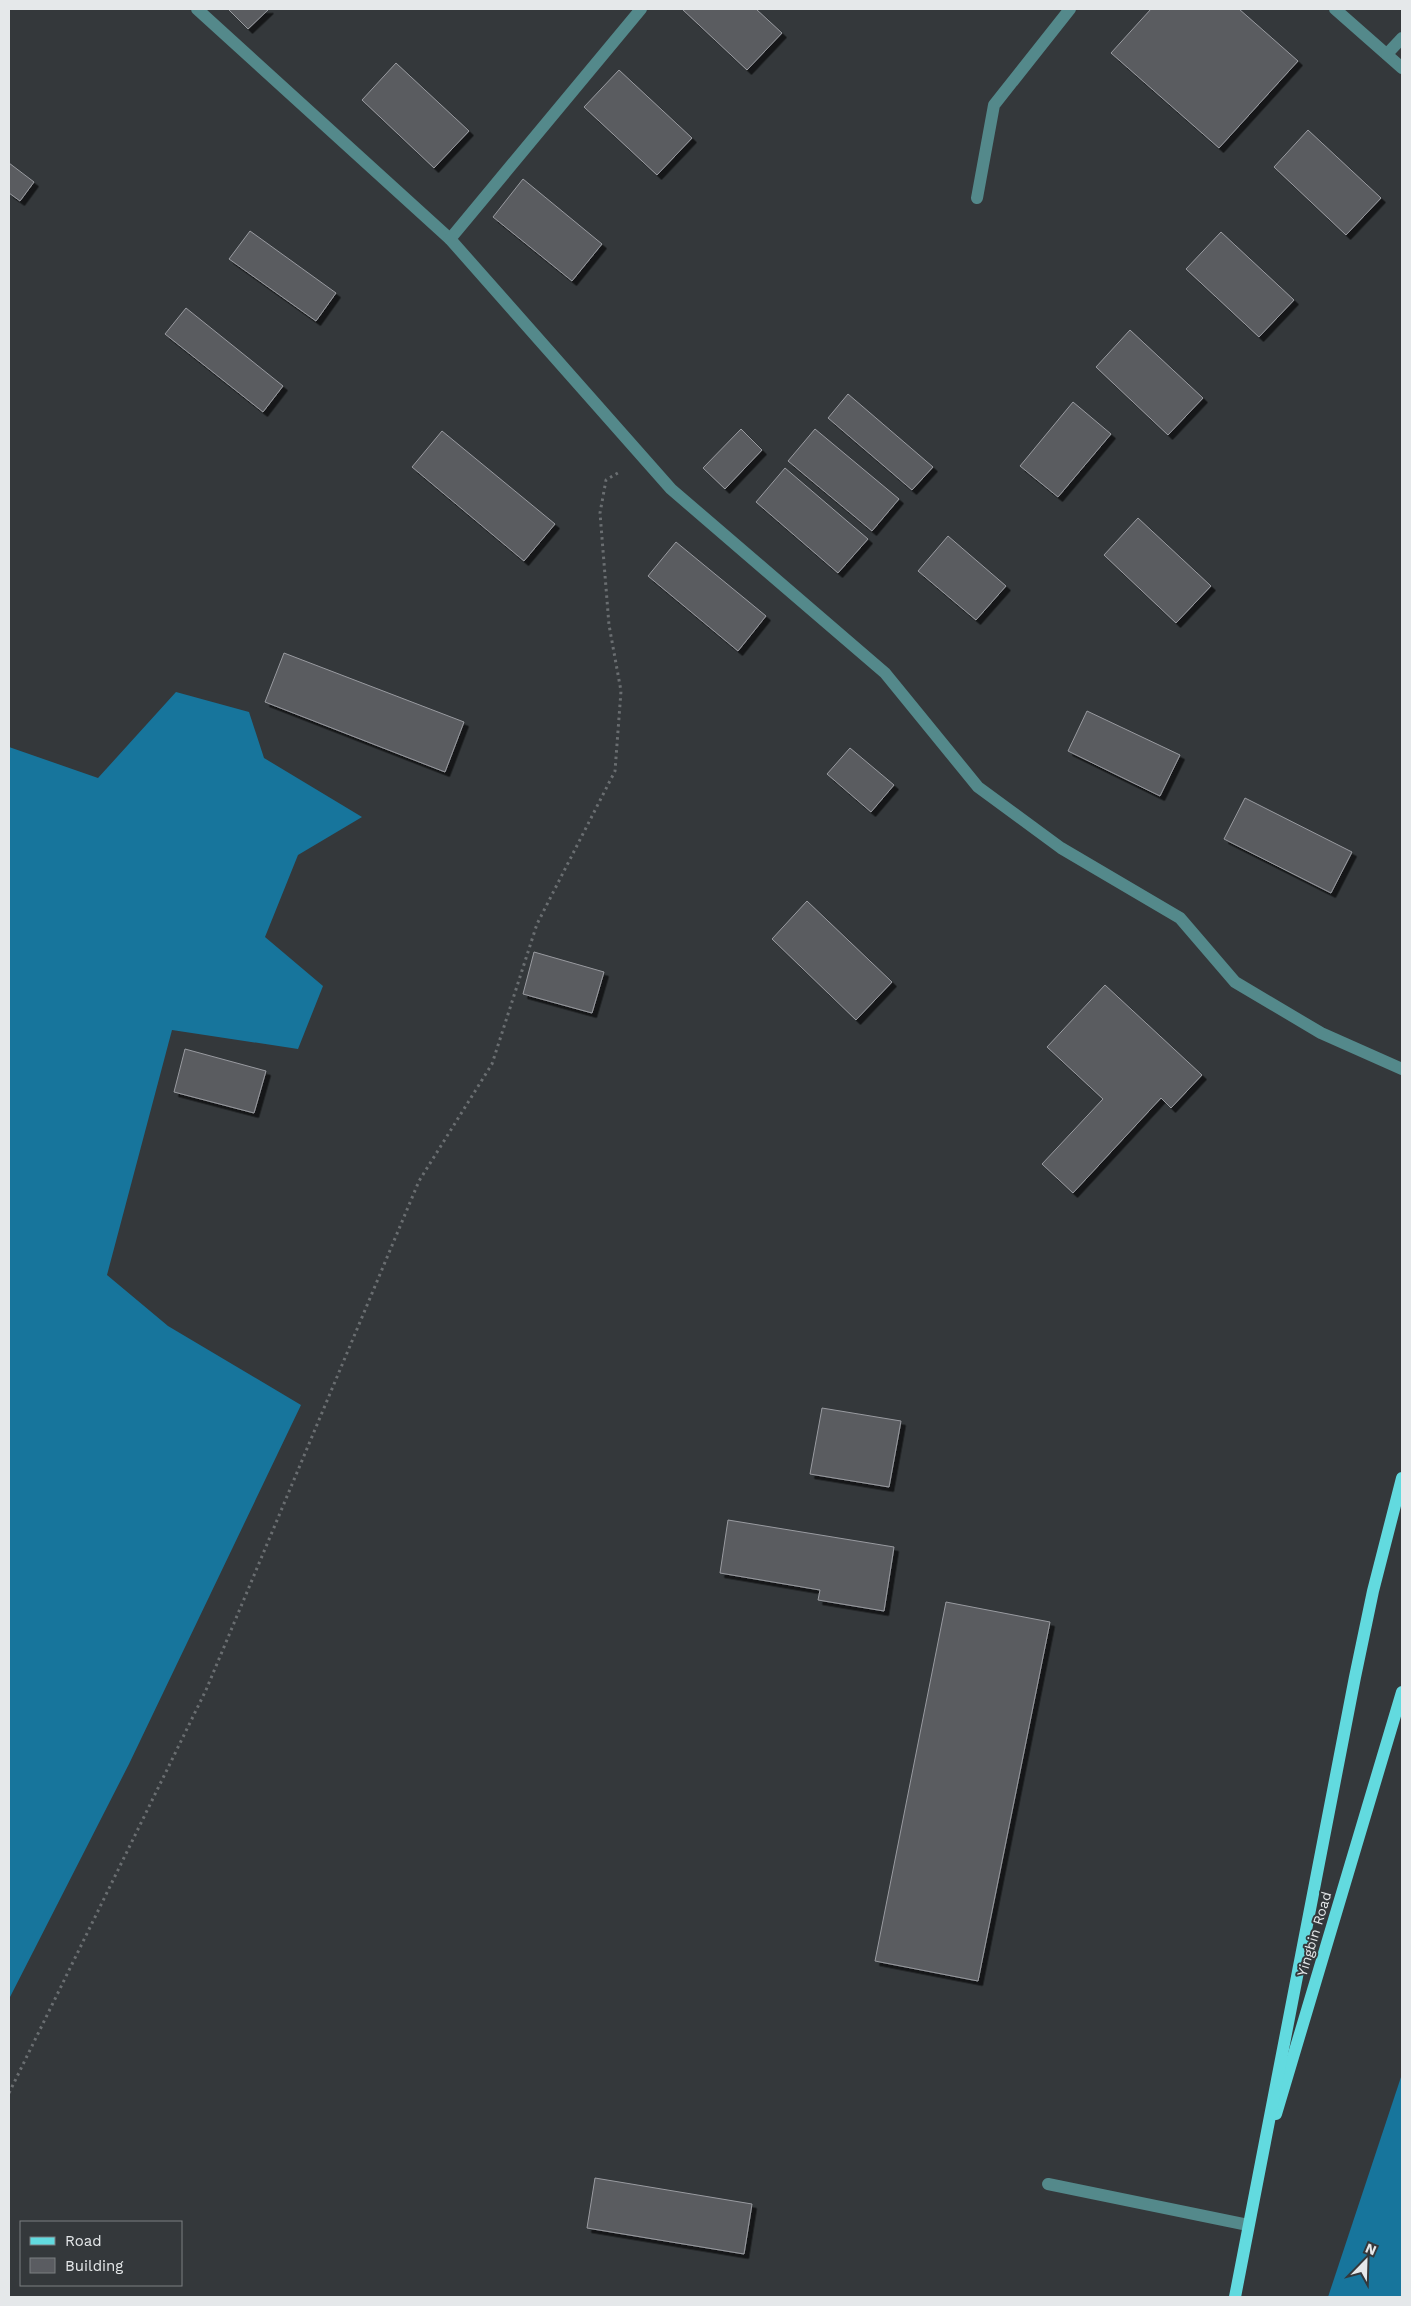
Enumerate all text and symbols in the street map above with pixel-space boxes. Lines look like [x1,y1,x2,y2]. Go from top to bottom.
street label: Yingbin Road [1293,1890,1335,1978]
legend [20,2221,182,2286]
text: Road [65,2232,102,2250]
north arrow [1341,2236,1391,2286]
text: N [1363,2240,1379,2258]
text: Building [65,2257,123,2275]

